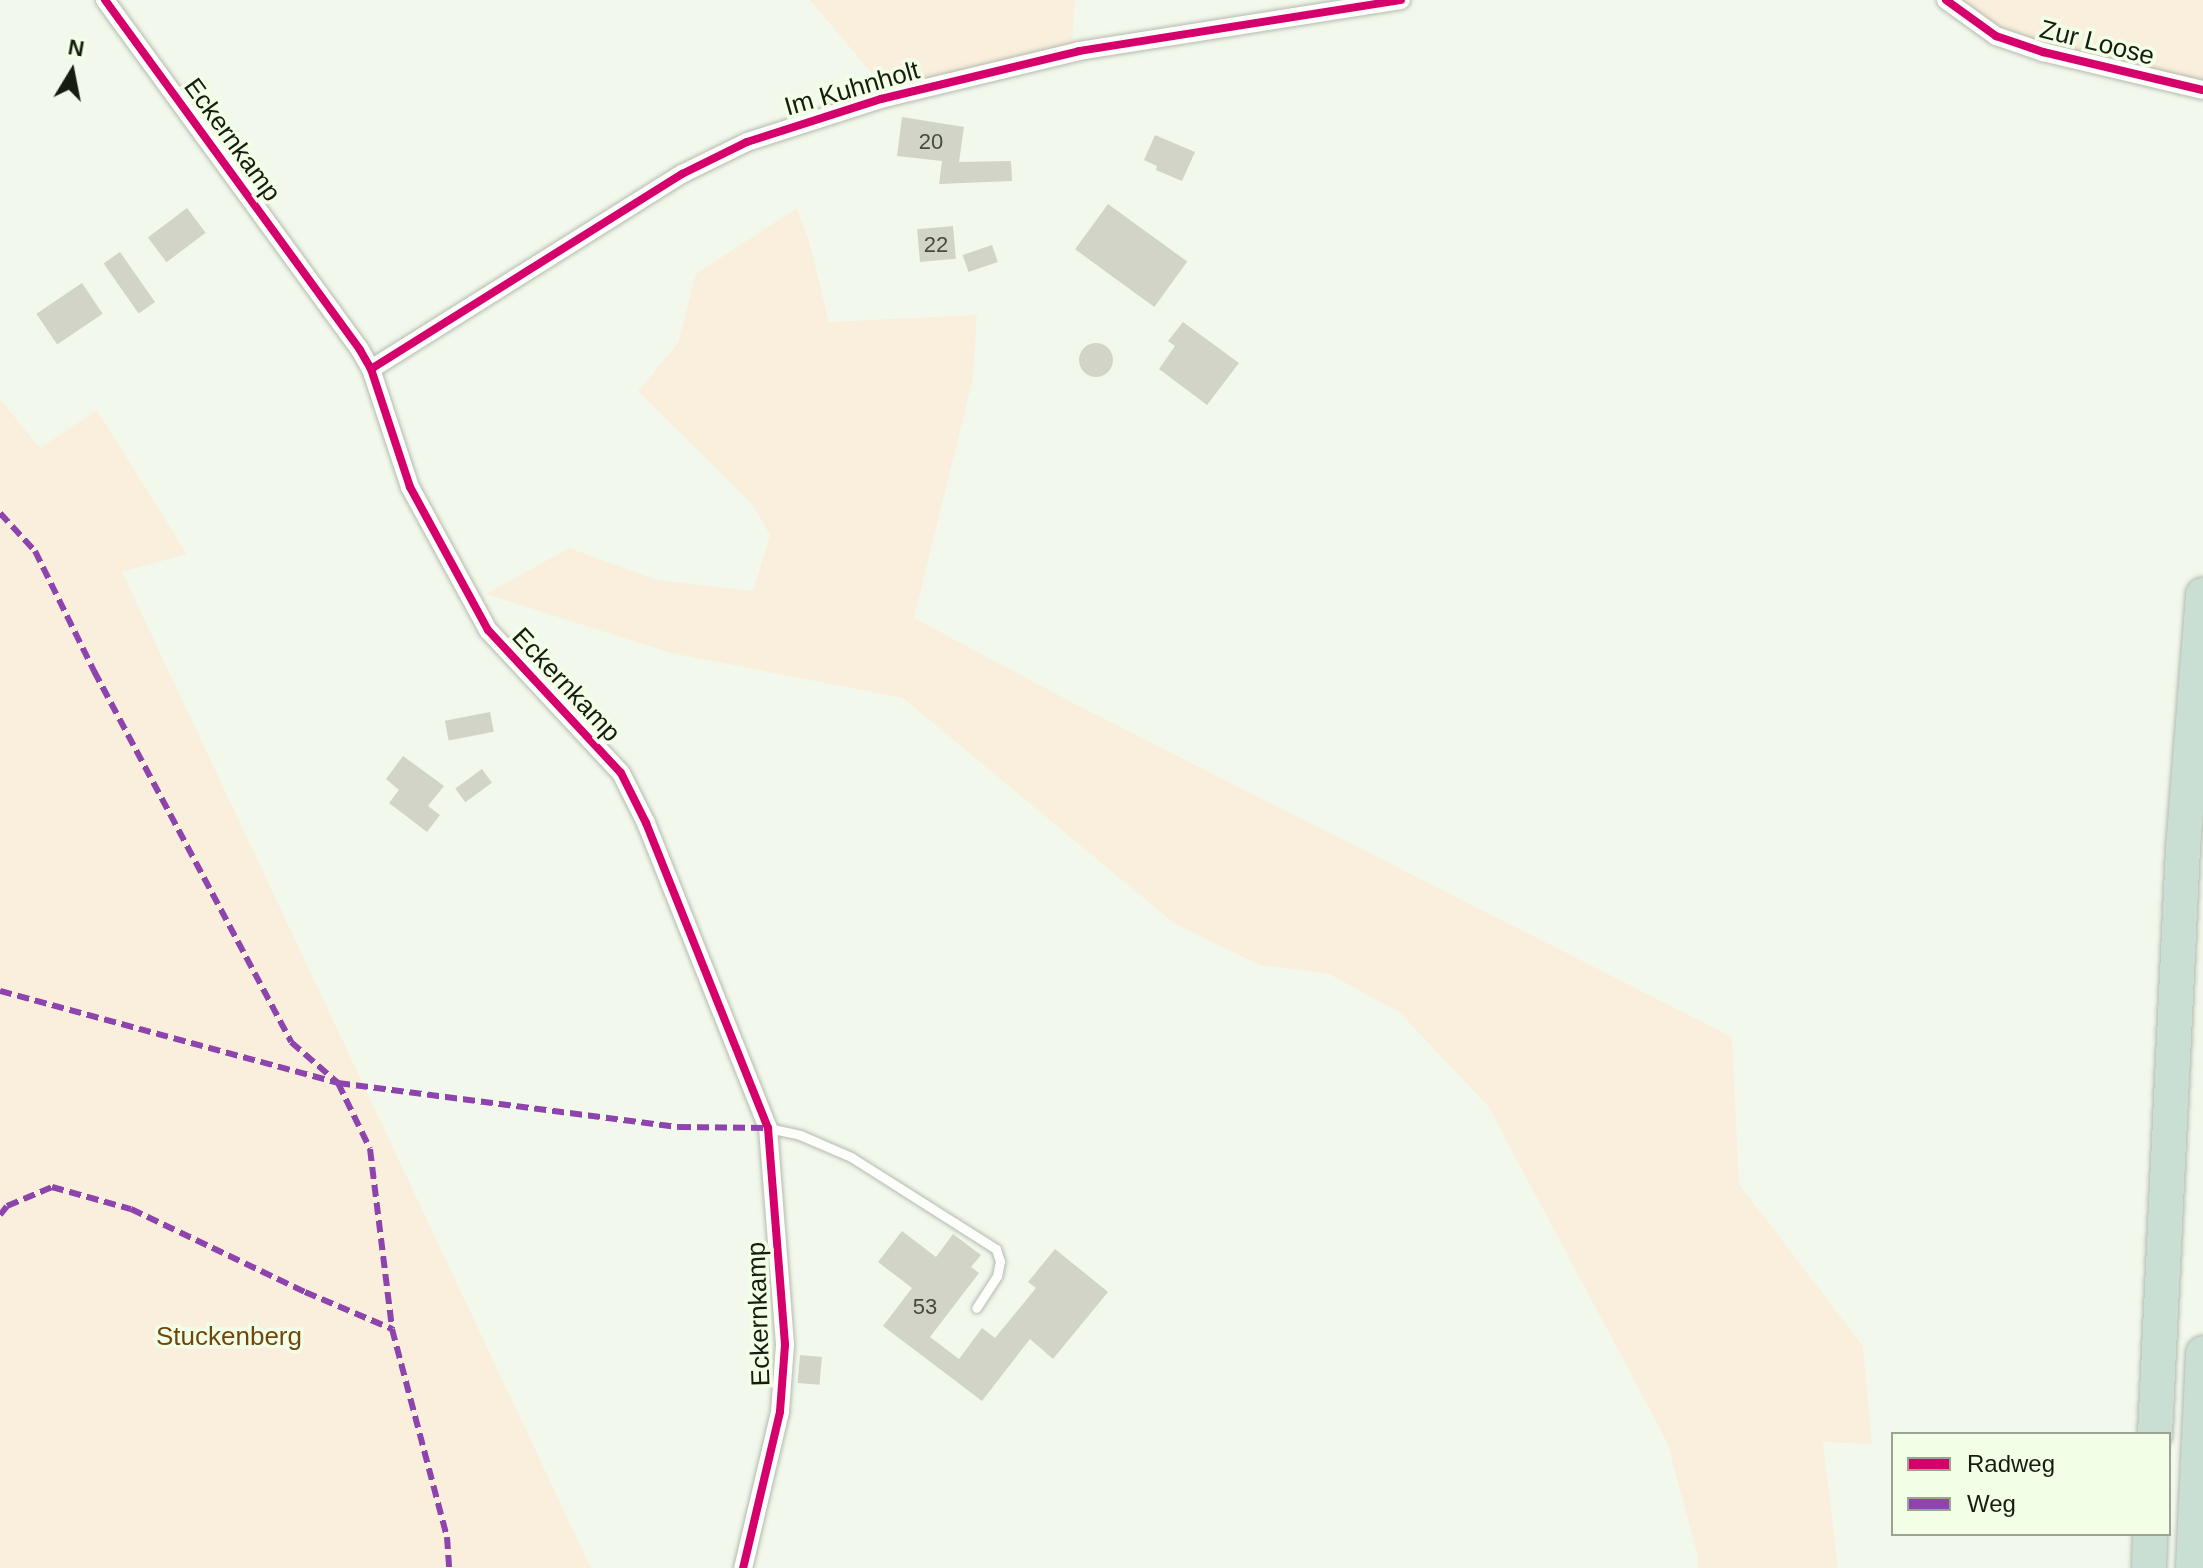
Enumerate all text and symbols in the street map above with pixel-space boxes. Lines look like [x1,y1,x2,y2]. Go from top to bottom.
street label: Zur Loose [2036,14,2158,72]
north arrow [32,32,112,112]
text: N [66,34,86,62]
street label: Im Kuhnholt [781,55,923,123]
street label: Eckernkamp [177,72,287,208]
house number: 20 [919,129,943,155]
house number: 22 [924,232,948,258]
street label: Eckernkamp [505,622,627,748]
street label: Eckernkamp [741,1241,777,1387]
house number: 53 [913,1294,937,1320]
park label: Stuckenberg [156,1321,302,1353]
legend [1891,1432,2171,1536]
text: Radweg [1967,1450,2055,1477]
text: Weg [1967,1490,2016,1517]

